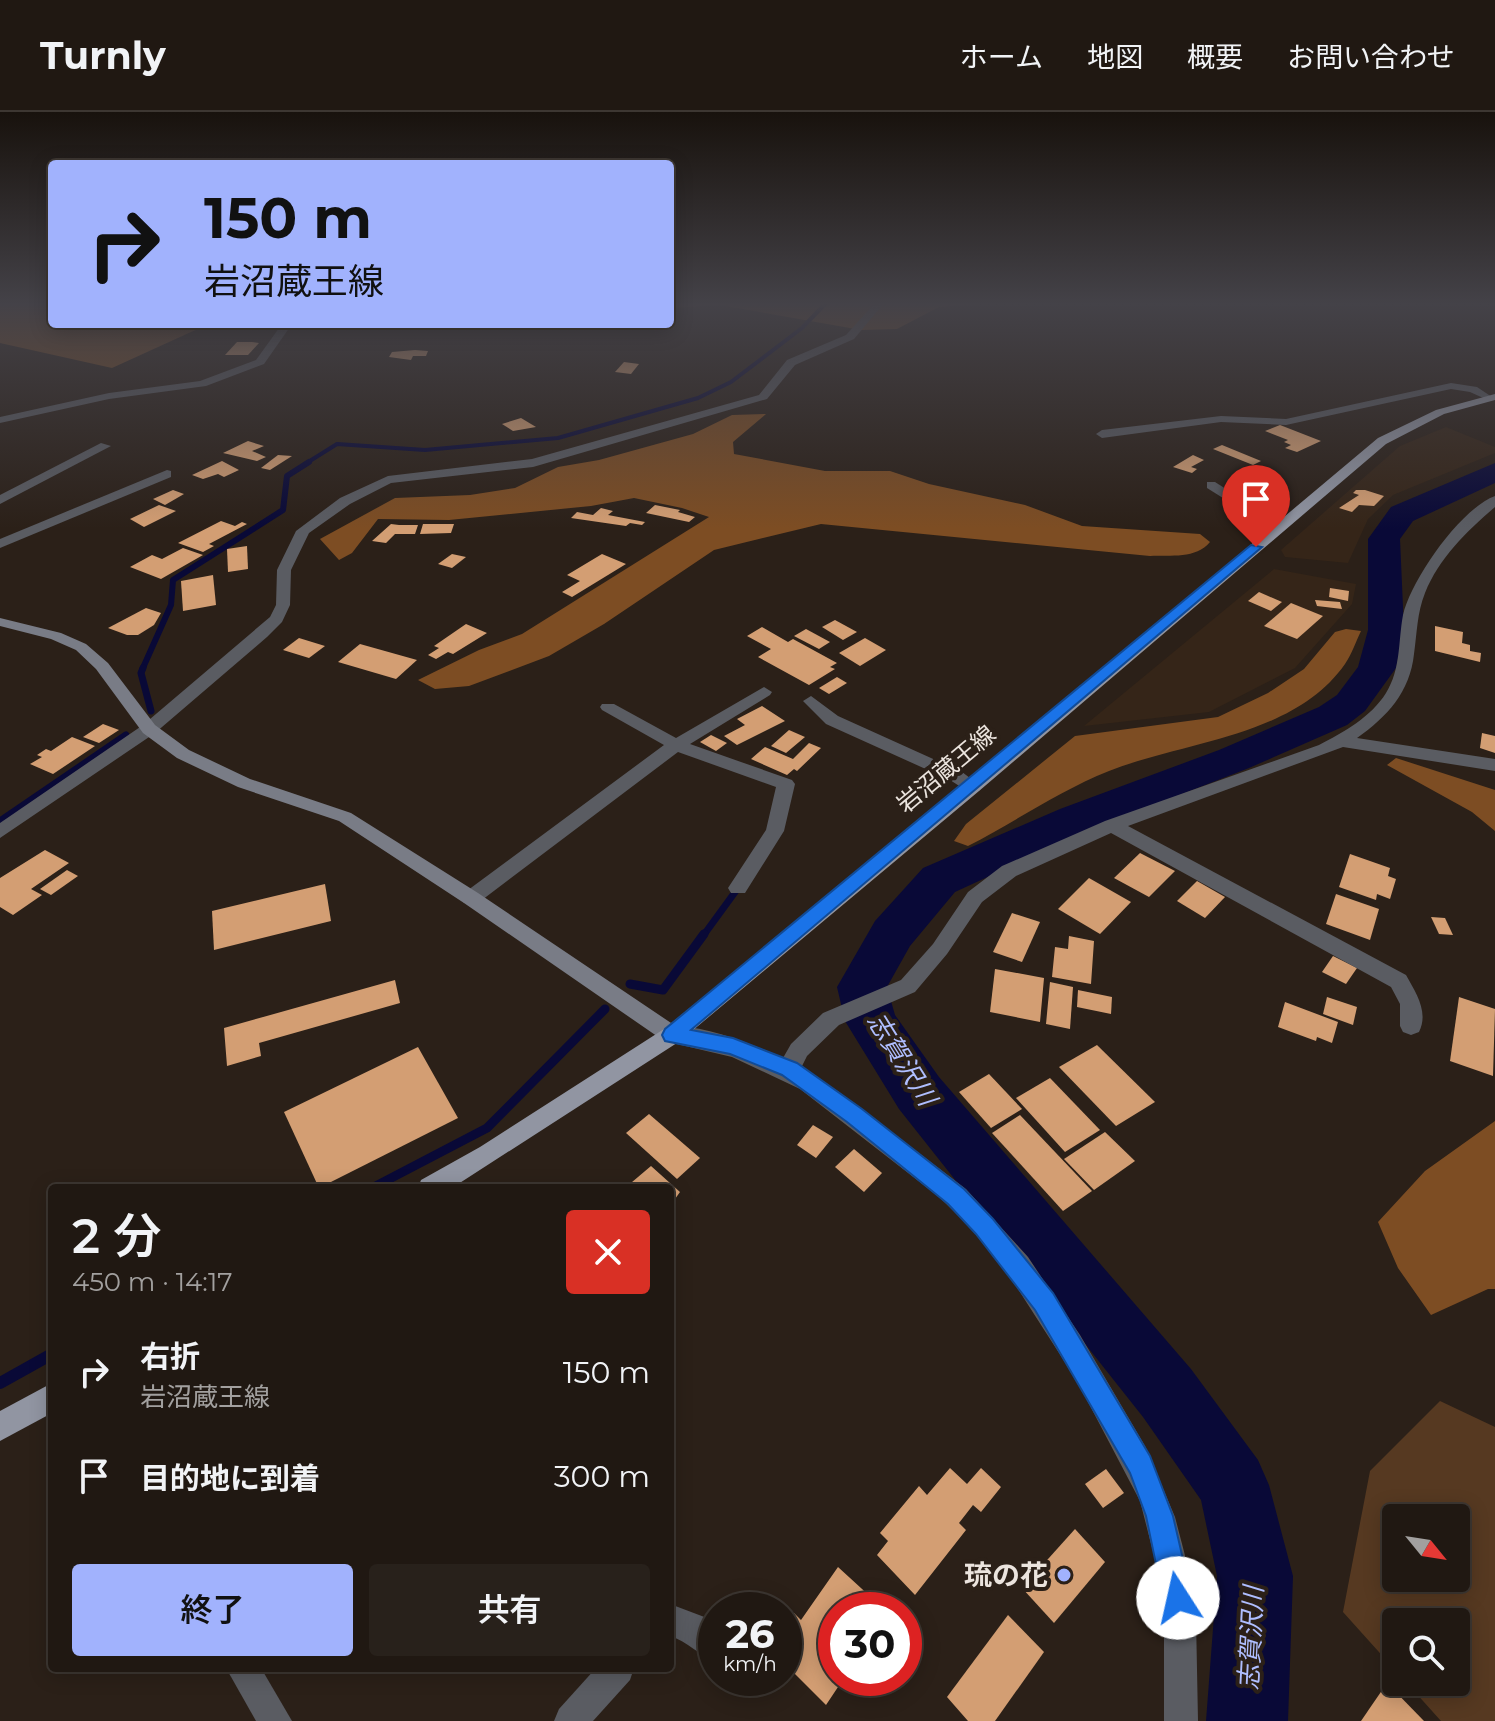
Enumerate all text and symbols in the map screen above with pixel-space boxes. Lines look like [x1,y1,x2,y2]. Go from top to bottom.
text: Turnly [40,32,166,79]
text: ホーム [960,40,1043,74]
text: 地図 [1087,40,1143,74]
text: 概要 [1187,40,1243,74]
text: お問い合わせ [1287,40,1455,74]
text: 150 m [204,184,372,252]
icon: right [72,192,176,296]
text: 岩沼蔵王線 [204,259,384,303]
pin [1222,465,1290,547]
icon: arrive [1234,477,1278,521]
street label: 岩沼蔵王線 [891,719,1001,819]
water label: 志賀沢川 [861,1006,945,1114]
text: 2 分 [72,1207,161,1265]
button: close [566,1210,650,1294]
text: 450 m · 14:17 [72,1266,233,1298]
text: 右折 [140,1338,200,1375]
icon: right [72,1350,116,1394]
text: 150 m [563,1354,650,1391]
text: 岩沼蔵王線 [140,1381,270,1413]
icon: arrive [72,1454,116,1498]
text: 300 m [554,1458,650,1495]
text: 目的地に到着 [140,1460,320,1497]
north arrow [1382,1504,1470,1592]
map controls [1382,1504,1470,1696]
position arrow [1136,1556,1220,1640]
place label: 琉の花 [964,1558,1048,1592]
button: 終了 [72,1564,353,1656]
button: 共有 [369,1564,650,1656]
marker: 琉の花 [1055,1566,1073,1584]
water label: 志賀沢川 [1232,1582,1270,1691]
speed limit sign: 30 [818,1592,922,1696]
button: search [1382,1608,1470,1696]
text: 26 [725,1609,775,1658]
text: km/h [723,1652,777,1676]

